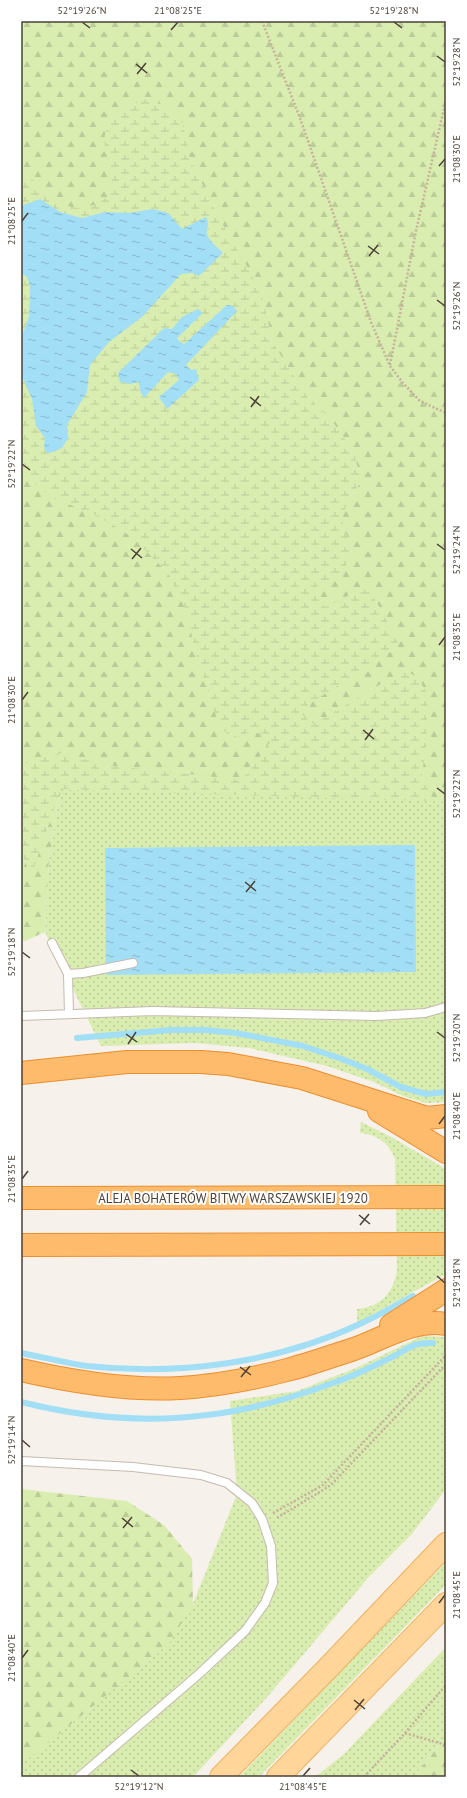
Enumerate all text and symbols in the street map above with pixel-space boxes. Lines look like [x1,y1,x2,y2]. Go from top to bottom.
text: 52°19'26"N [57,4,107,17]
text: 21°08'25"E [154,4,202,17]
text: 52°19'28"N [369,4,419,17]
text: 52°19'28"N [450,37,463,87]
text: 21°08'30"E [450,135,463,183]
text: 21°08'25"E [5,197,18,245]
text: 52°19'26"N [450,281,463,331]
text: 52°19'22"N [5,439,18,489]
text: 52°19'24"N [450,525,463,575]
text: 21°08'35"E [450,613,463,661]
text: 21°08'30"E [5,676,18,724]
text: 52°19'22"N [450,769,463,819]
text: 52°19'18"N [5,927,18,977]
text: 52°19'20"N [450,1013,463,1063]
text: 21°08'40"E [450,1092,463,1140]
text: 21°08'35"E [5,1155,18,1203]
street label: ALEJA BOHATERÓW BITWY WARSZAWSKIEJ 1920 [98,1190,368,1207]
text: 52°19'18"N [450,1258,463,1308]
text: 52°19'14"N [5,1415,18,1465]
text: 21°08'45"E [450,1571,463,1619]
text: 21°08'40"E [5,1634,18,1682]
text: 52°19'12"N [114,1780,164,1793]
text: 21°08'45"E [279,1780,327,1793]

